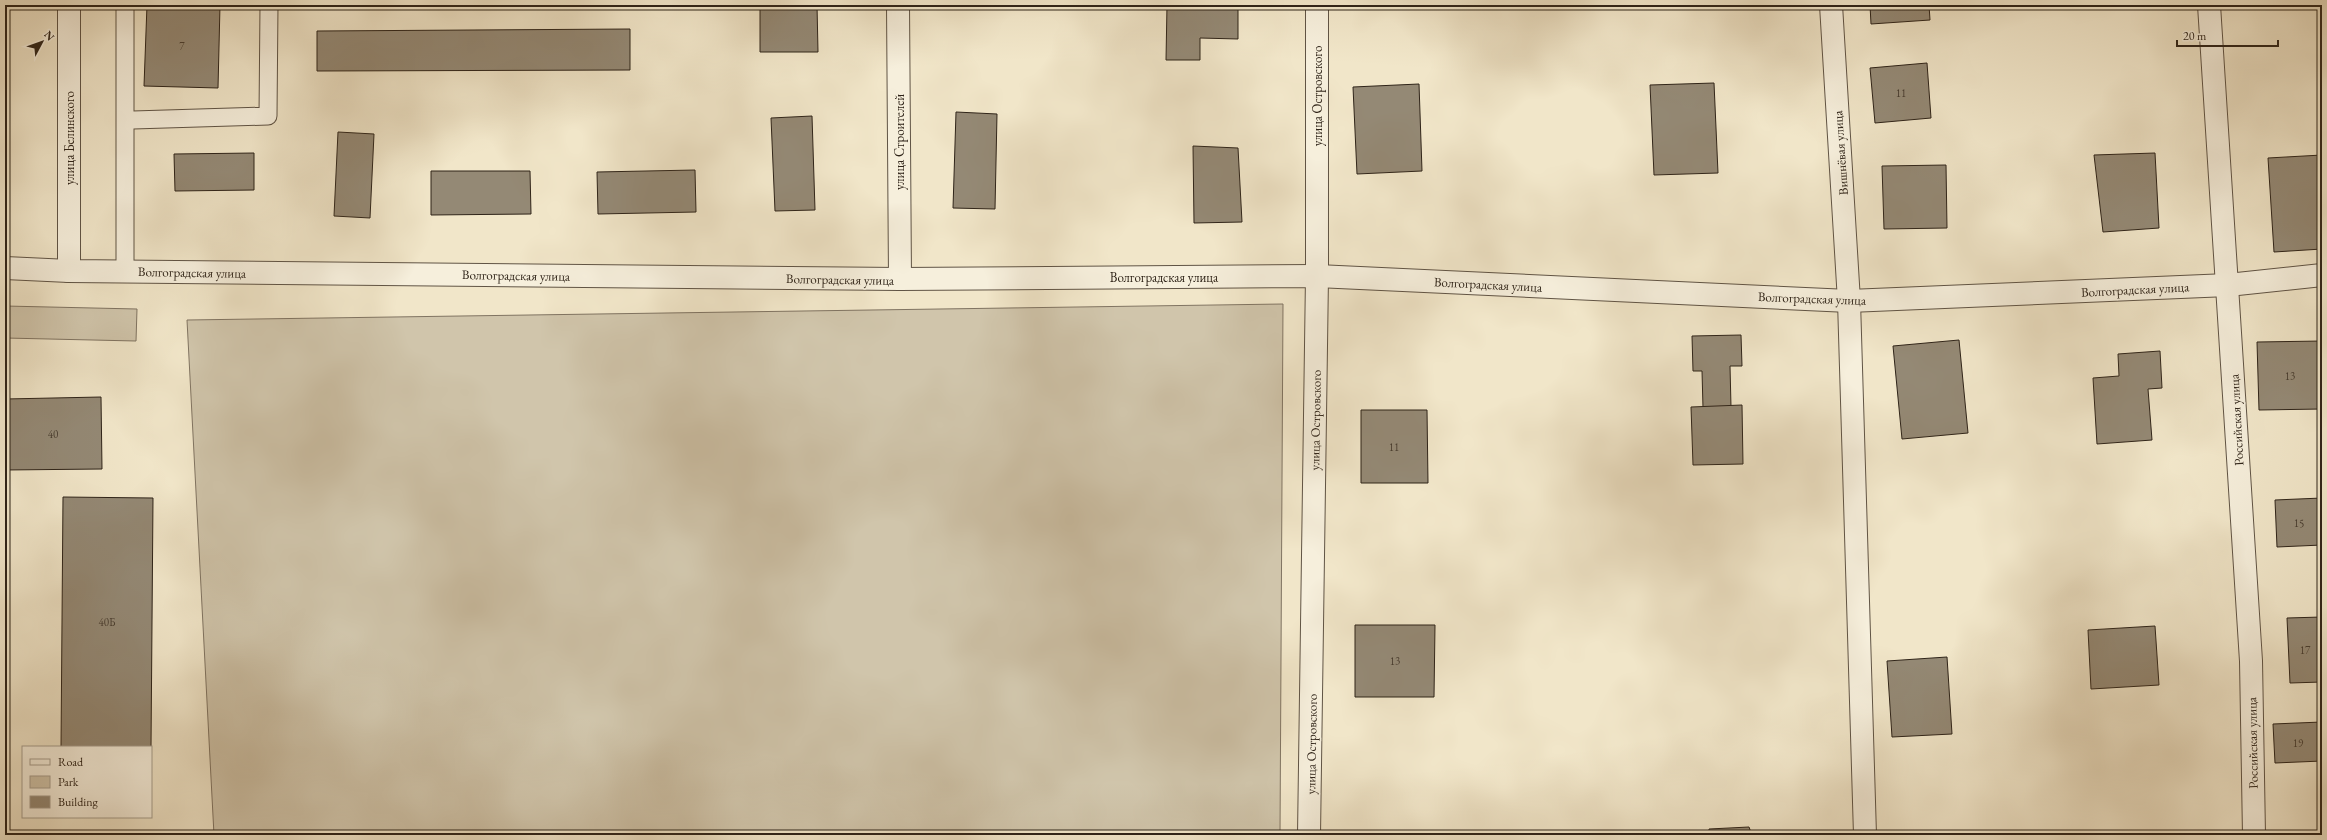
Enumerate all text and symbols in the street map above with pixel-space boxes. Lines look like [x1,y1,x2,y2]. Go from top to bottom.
north arrow [22,22,62,62]
scale bar [2177,22,2278,48]
text: N [41,27,58,43]
text: 20 m [2183,28,2207,44]
house number: 7 [179,39,185,53]
street label: улица Островского [1309,46,1326,146]
house number: 11 [1896,86,1906,100]
street label: улица Белинского [61,91,78,185]
street label: улица Строителей [891,94,908,190]
street label: Вишнёвая улица [1829,109,1852,196]
street label: Волгоградская улица [138,263,247,282]
street label: Волгоградская улица [462,266,571,285]
street label: Волгоградская улица [1110,269,1219,286]
street label: Волгоградская улица [786,270,895,289]
street label: Волгоградская улица [1433,273,1543,296]
street label: Волгоградская улица [2081,278,2190,301]
street label: Волгоградская улица [1758,288,1867,309]
house number: 13 [2285,369,2295,383]
street label: улица Островского [1306,370,1325,471]
street label: Российская улица [2226,373,2247,466]
house number: 40 [48,427,58,441]
house number: 11 [1389,440,1399,454]
house number: 15 [2294,516,2304,530]
house number: 40Б [98,615,116,629]
house number: 17 [2300,643,2311,657]
house number: 13 [1390,654,1400,668]
street label: улица Островского [1302,694,1321,795]
street label: Российская улица [2243,696,2262,789]
house number: 19 [2293,736,2304,750]
legend [22,746,152,818]
text: Road [58,754,84,770]
text: Park [58,774,79,790]
text: Building [58,794,99,810]

